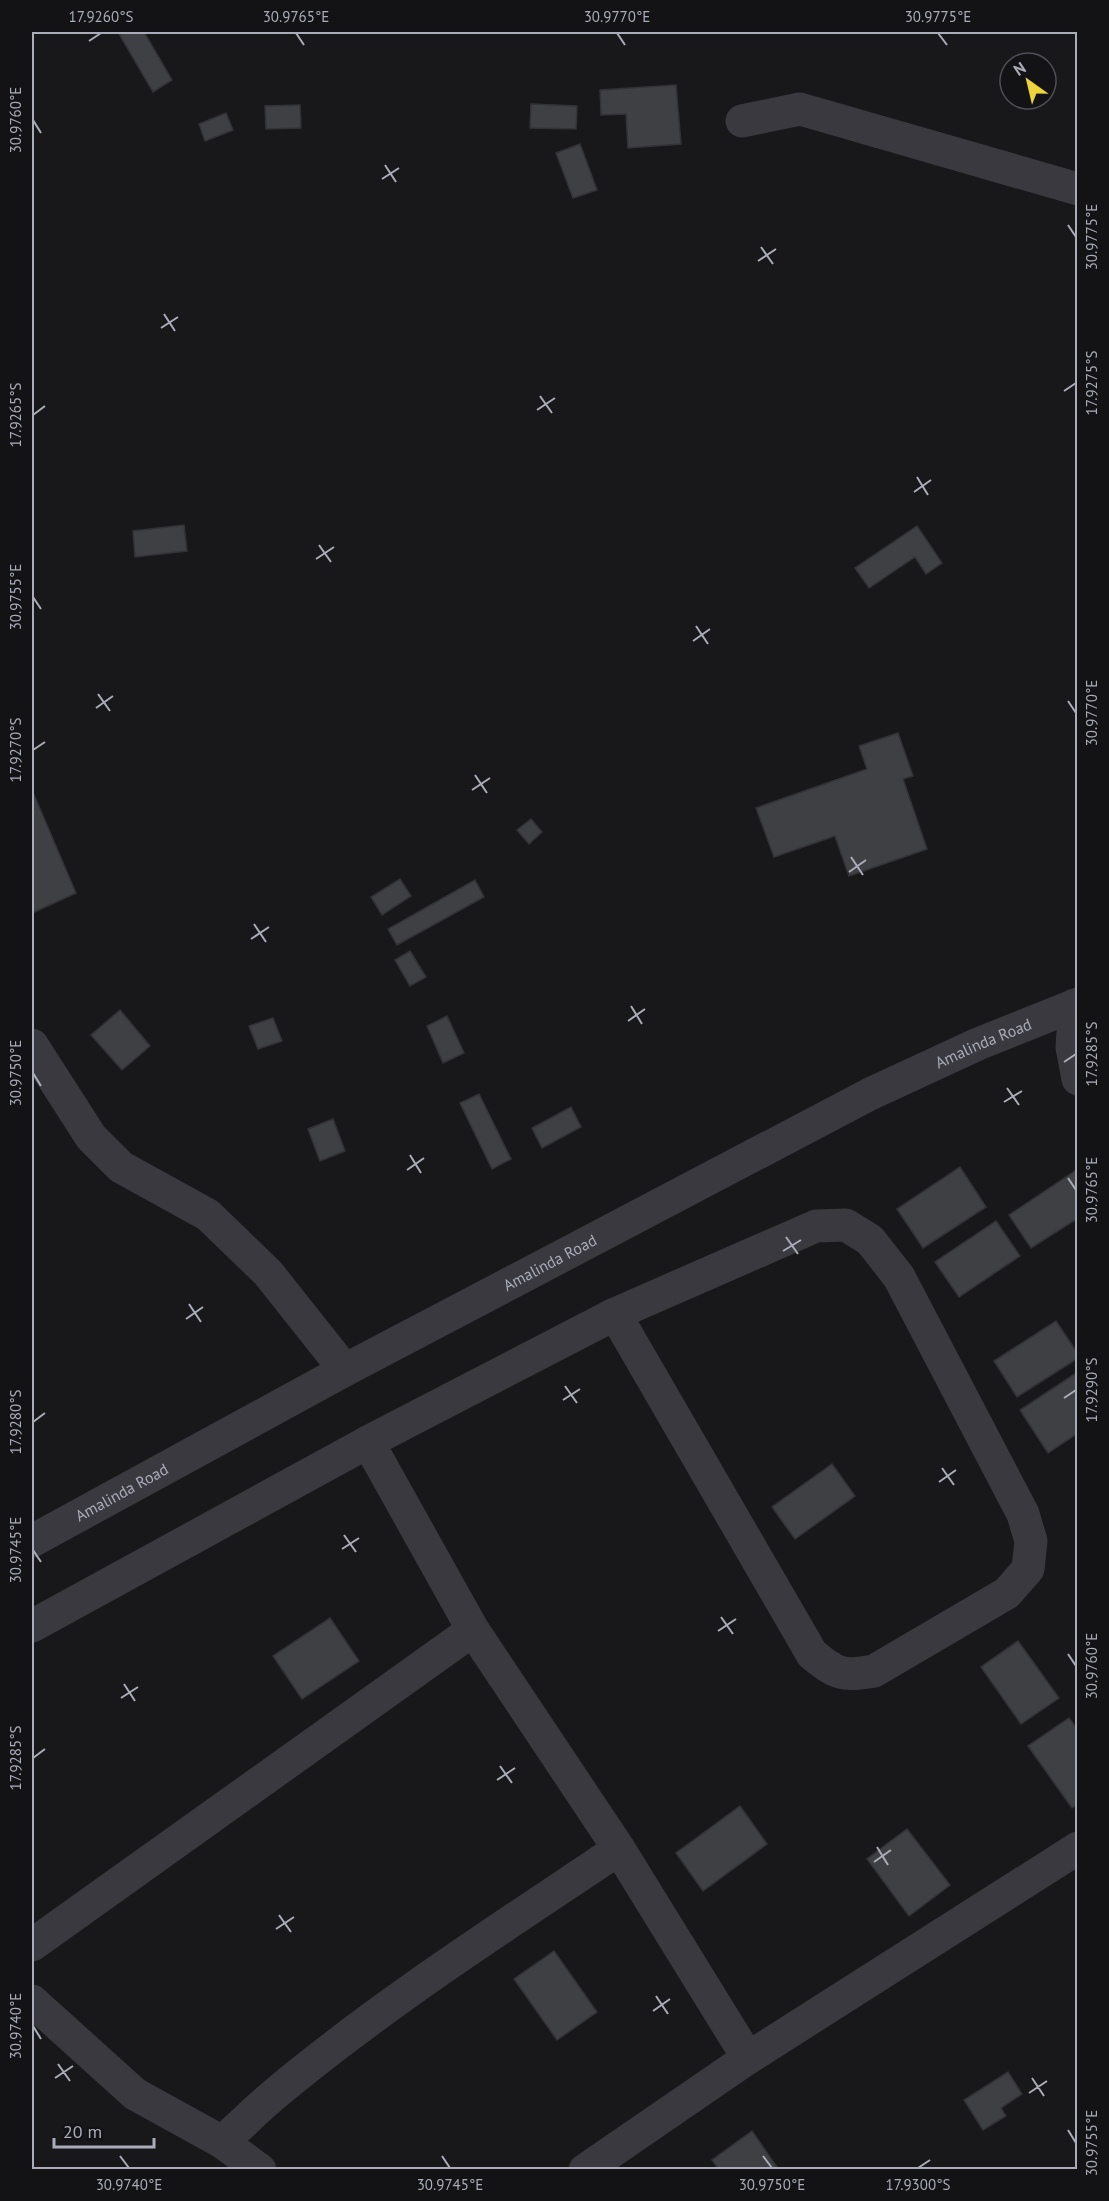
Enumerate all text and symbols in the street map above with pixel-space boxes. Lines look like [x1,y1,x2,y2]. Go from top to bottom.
text: 17.9260°S [69,7,134,26]
text: 30.9765°E [263,7,329,26]
text: 30.9770°E [584,7,650,26]
text: 30.9775°E [905,7,971,26]
north arrow [998,51,1058,111]
text: N [1010,57,1030,80]
text: 30.9760°E [6,87,25,153]
text: 30.9775°E [1082,204,1101,270]
text: 17.9275°S [1082,350,1101,415]
text: 17.9265°S [6,382,25,447]
text: 30.9755°E [6,564,25,630]
text: 30.9770°E [1082,680,1101,746]
text: 17.9270°S [6,717,25,782]
street label: Amalinda Road [932,1014,1034,1072]
text: 17.9285°S [1082,1021,1101,1086]
text: 30.9750°E [6,1040,25,1106]
text: 30.9765°E [1082,1157,1101,1223]
street label: Amalinda Road [500,1230,600,1295]
text: 17.9290°S [1082,1357,1101,1422]
text: 17.9280°S [6,1389,25,1454]
street label: Amalinda Road [72,1459,171,1526]
text: 30.9745°E [6,1517,25,1583]
text: 30.9760°E [1082,1633,1101,1699]
text: 17.9285°S [6,1725,25,1790]
text: 30.9740°E [6,1993,25,2059]
text: 30.9755°E [1082,2110,1101,2176]
scale bar [54,2111,154,2149]
text: 20 m [63,2120,102,2143]
text: 30.9740°E [96,2175,162,2194]
text: 30.9745°E [417,2175,483,2194]
text: 30.9750°E [739,2175,805,2194]
text: 17.9300°S [886,2175,951,2194]

